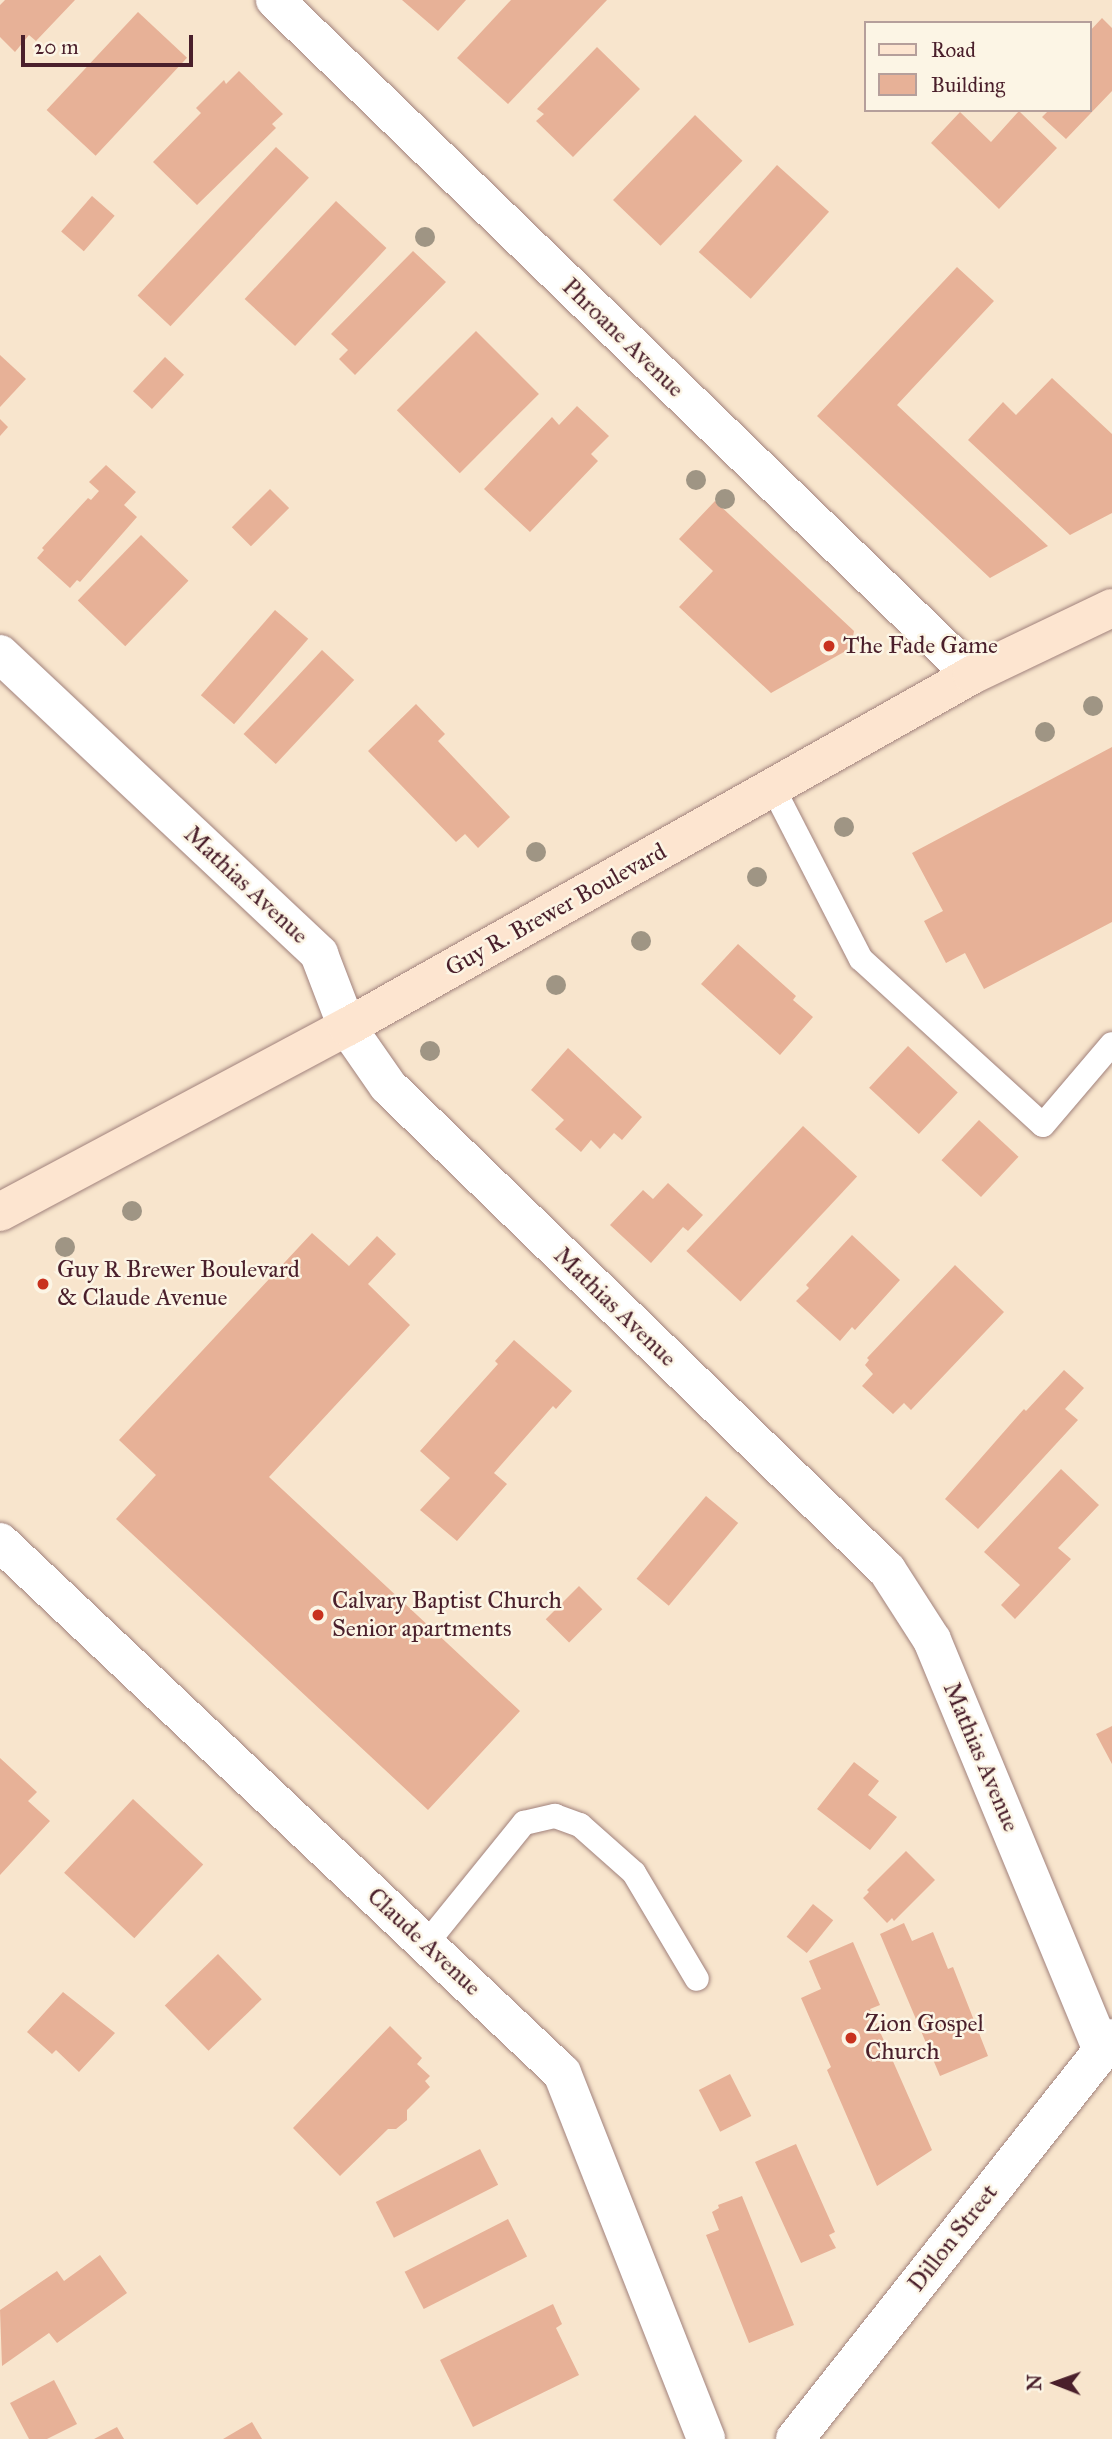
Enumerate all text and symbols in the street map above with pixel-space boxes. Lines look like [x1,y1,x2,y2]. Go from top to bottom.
scale bar [24,21,196,65]
legend [864,21,1091,112]
text: 20 m [34,34,79,60]
text: Road [931,37,976,63]
text: Building [931,72,1005,98]
street label: Phroane Avenue [556,273,690,403]
place label: The Fade Game [843,632,998,660]
marker: The Fade Game [821,638,837,654]
street label: Mathias Avenue [178,820,314,950]
street label: Guy R. Brewer Boulevard [440,837,672,983]
street label: Mathias Avenue [548,1241,682,1373]
place label: Guy R Brewer Boulevard & Claude Avenue [57,1256,300,1312]
marker: Guy R Brewer Boulevard & Claude Avenue [35,1276,51,1292]
place label: Calvary Baptist Church Senior apartments [332,1587,562,1643]
marker: Calvary Baptist Church Senior apartments [310,1607,326,1623]
street label: Mathias Avenue [937,1678,1025,1836]
street label: Claude Avenue [361,1882,487,2002]
place label: Zion Gospel Church [865,2010,984,2066]
marker: Zion Gospel Church [843,2030,859,2046]
street label: Dillon Street [902,2179,1004,2297]
north arrow [1021,2348,1091,2418]
text: N [1023,2374,1046,2391]

